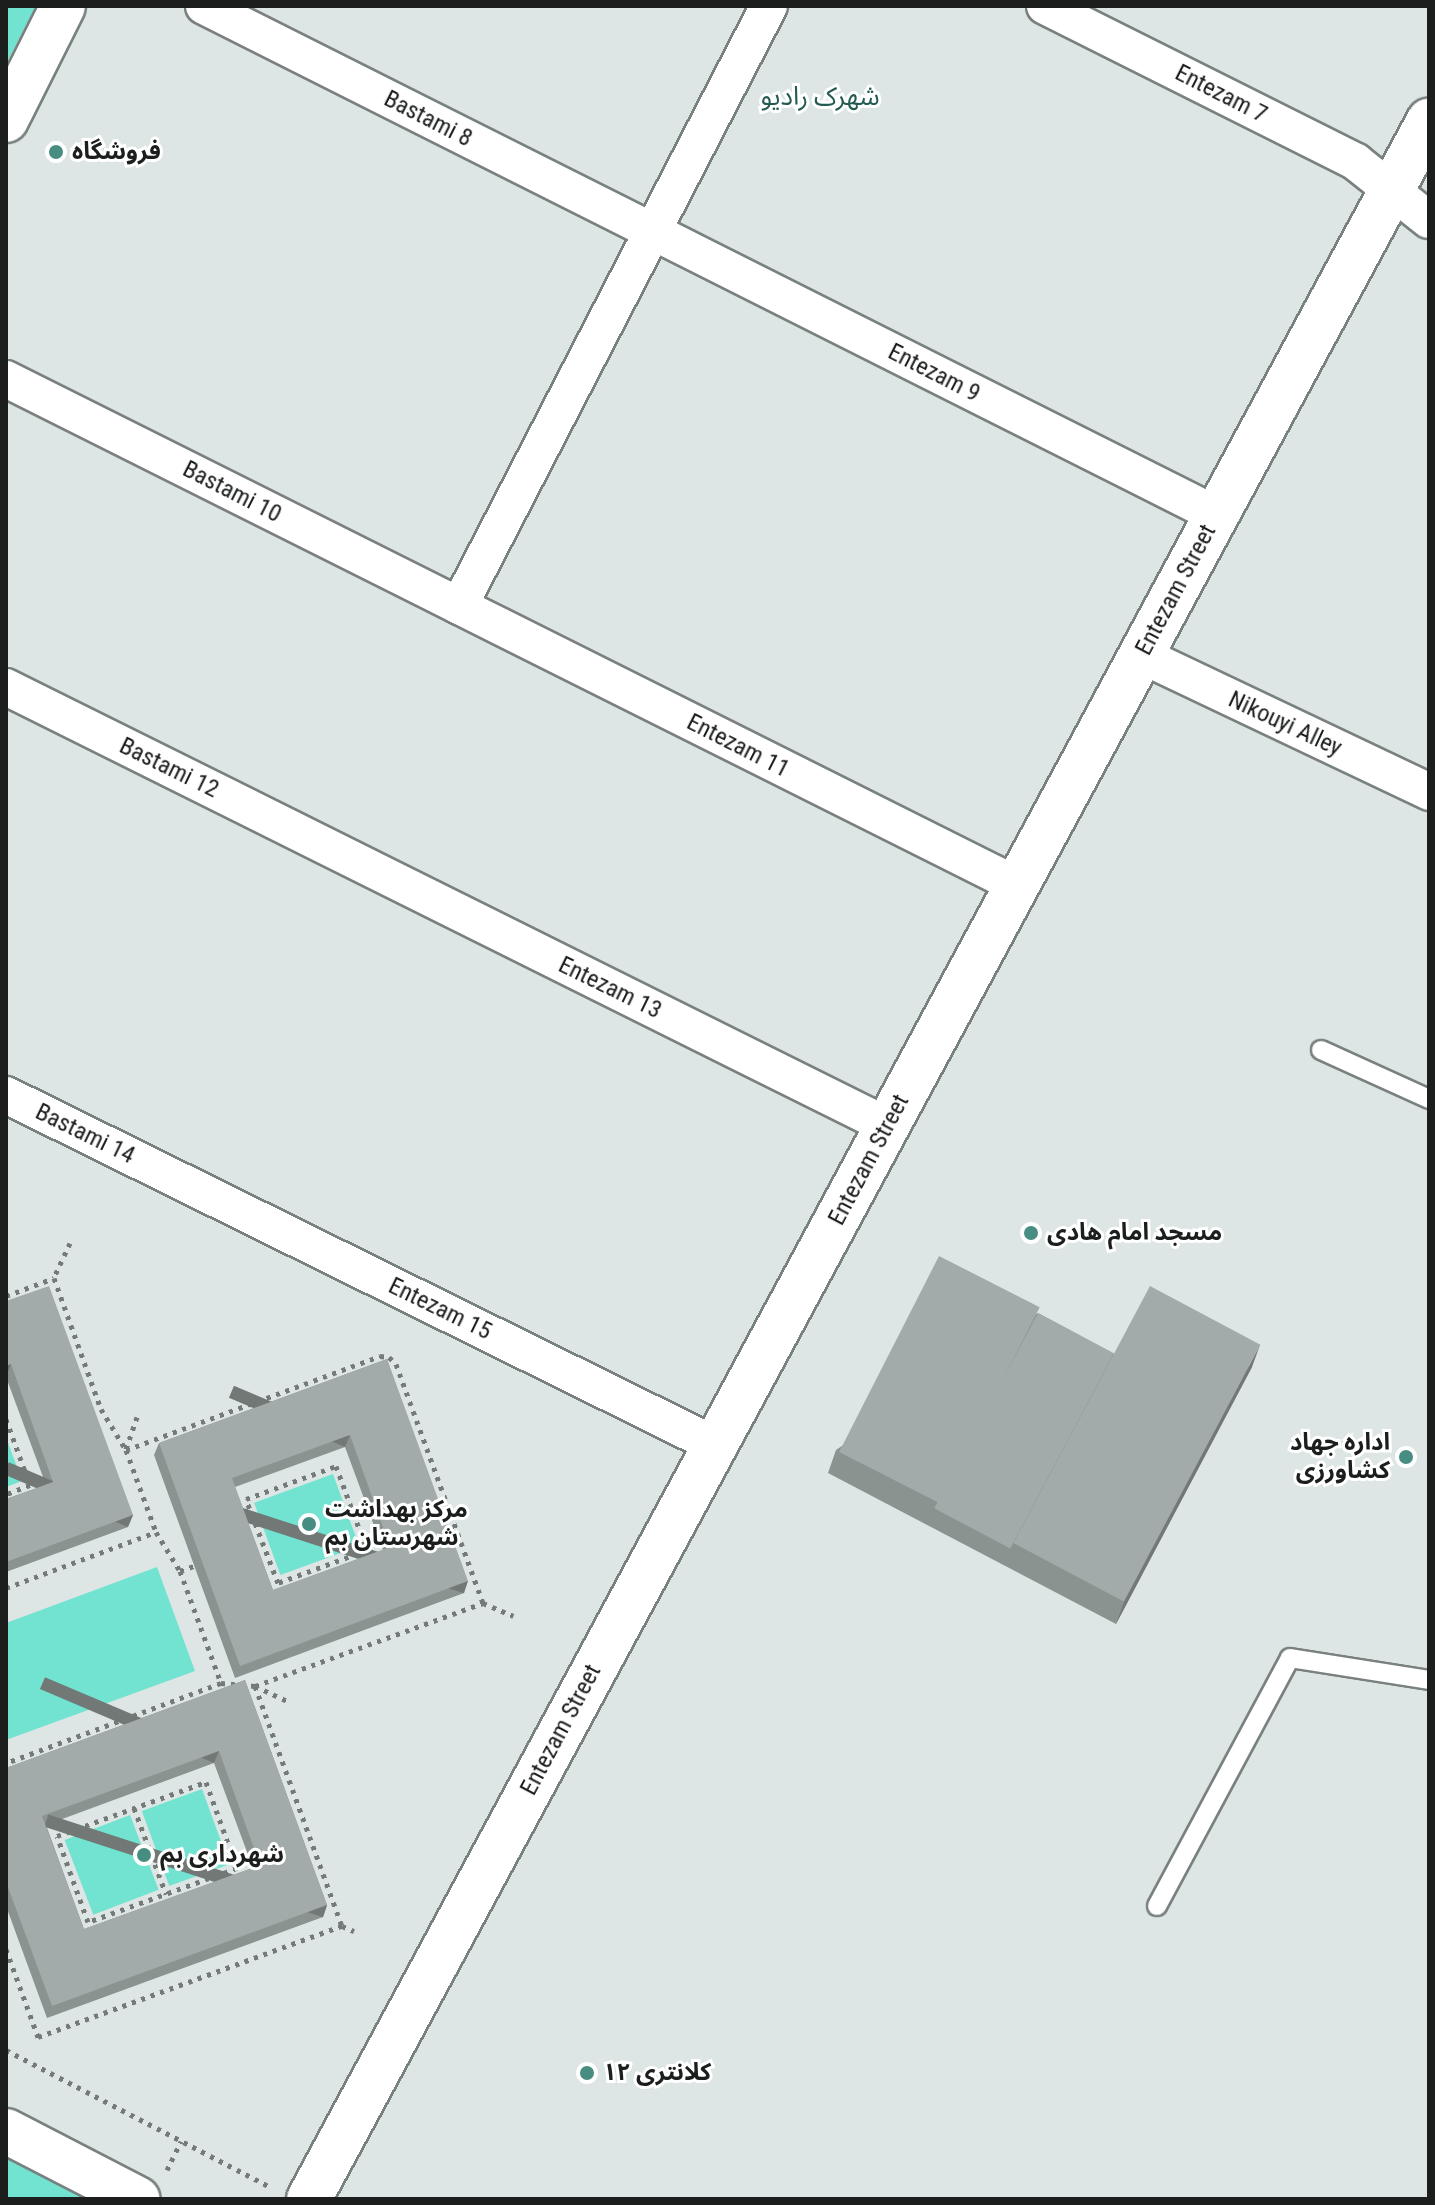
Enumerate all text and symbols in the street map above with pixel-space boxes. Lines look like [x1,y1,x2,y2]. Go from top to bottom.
street label: Entezam 7 [1170,59,1272,129]
district label: شهرک رادیو [760,81,880,113]
street label: Bastami 8 [379,85,477,153]
place label: فروشگاه [72,138,161,166]
marker: فروشگاه [47,143,65,161]
street label: Entezam 9 [883,338,985,408]
street label: Bastami 10 [178,455,286,529]
street label: Entezam Street [1130,520,1222,660]
street label: Nikouyi Alley [1224,685,1346,763]
street label: Entezam 11 [682,708,794,784]
street label: Bastami 12 [115,732,223,804]
street label: Entezam 13 [554,951,666,1025]
street label: Entezam Street [823,1090,915,1230]
street label: Bastami 14 [31,1098,139,1170]
place label: مسجد امام هادی [1047,1219,1222,1247]
marker: مسجد امام هادی [1022,1224,1040,1242]
street label: Entezam 15 [384,1272,496,1346]
place label: اداره جهاد کشاورزی [1290,1429,1390,1485]
marker: اداره جهاد کشاورزی [1397,1448,1415,1466]
place label: مرکز بهداشت شهرستان بم [325,1496,468,1552]
marker: مرکز بهداشت شهرستان بم [300,1515,318,1533]
street label: Entezam Street [515,1660,607,1800]
place label: شهرداری بم [160,1841,284,1869]
marker: شهرداری بم [135,1846,153,1864]
place label: کلانتری ۱۲ [603,2059,711,2087]
marker: کلانتری ۱۲ [578,2064,596,2082]

